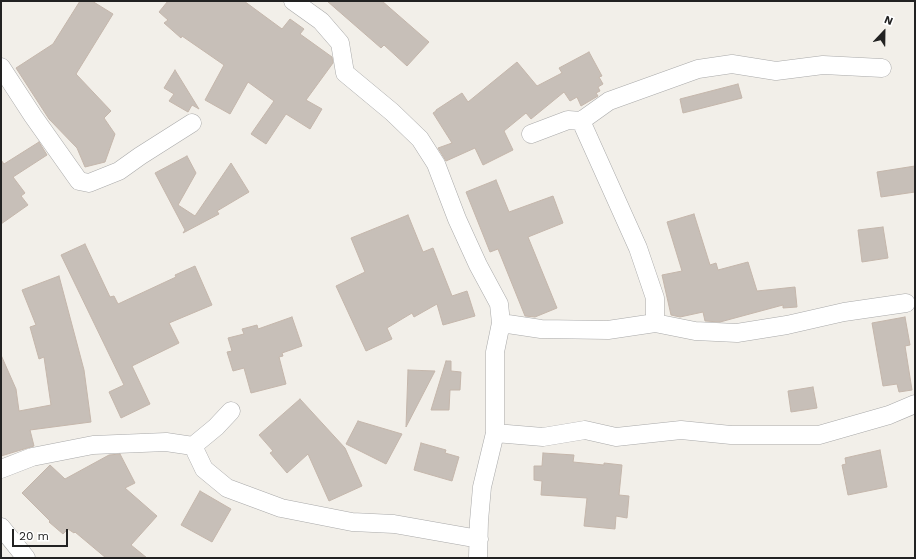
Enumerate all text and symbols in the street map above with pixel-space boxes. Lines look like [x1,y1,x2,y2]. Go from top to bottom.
north arrow [864,12,904,52]
text: N [882,13,895,28]
scale bar [14,521,70,547]
text: 20 m [19,529,49,543]

